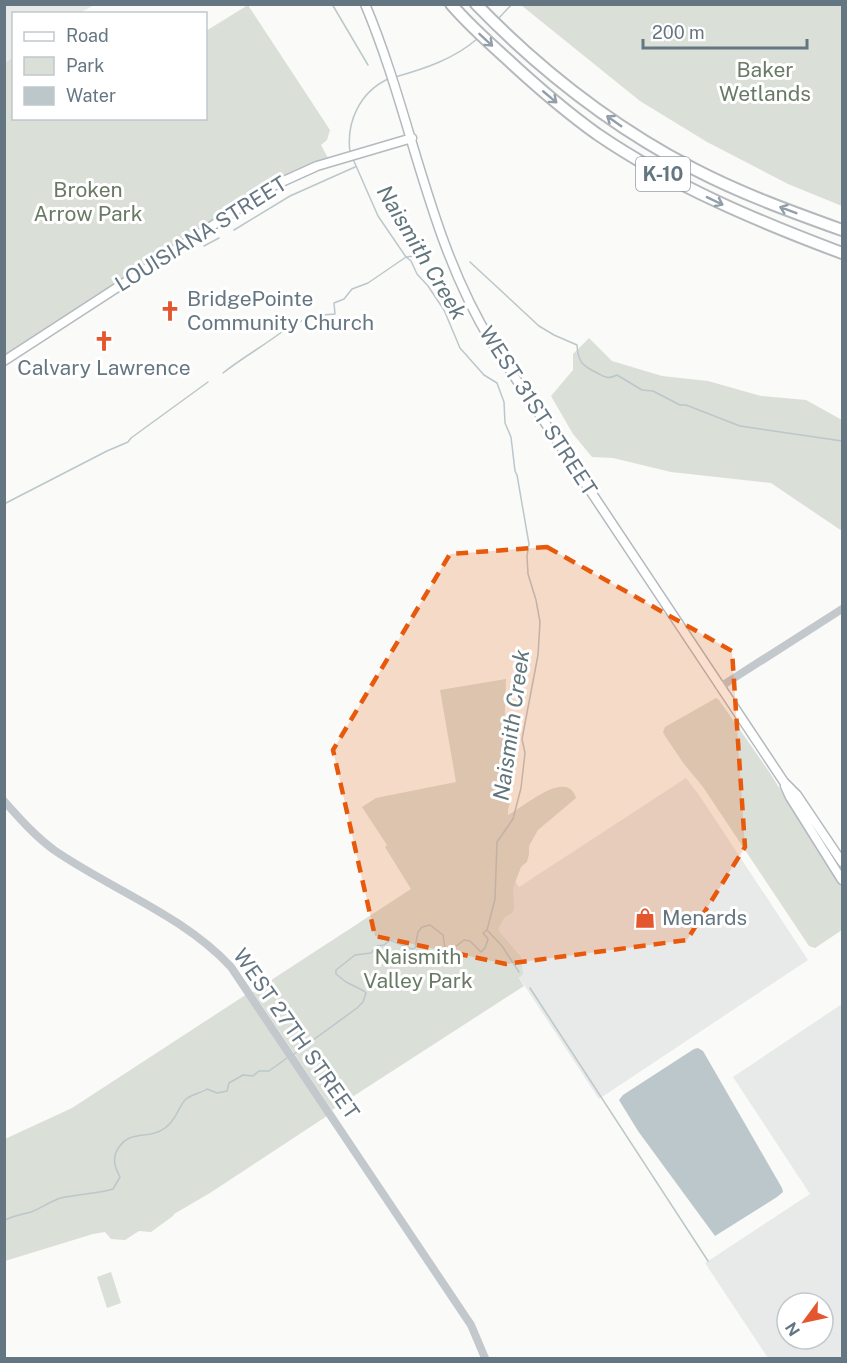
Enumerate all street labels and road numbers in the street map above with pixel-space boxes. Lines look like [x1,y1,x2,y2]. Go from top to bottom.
road number: K-10 [636,157,690,191]
street label: LOUISIANA STREET [110,171,291,297]
street label: WEST 31ST STREET [474,321,603,500]
street label: WEST 27TH STREET [228,944,365,1124]

